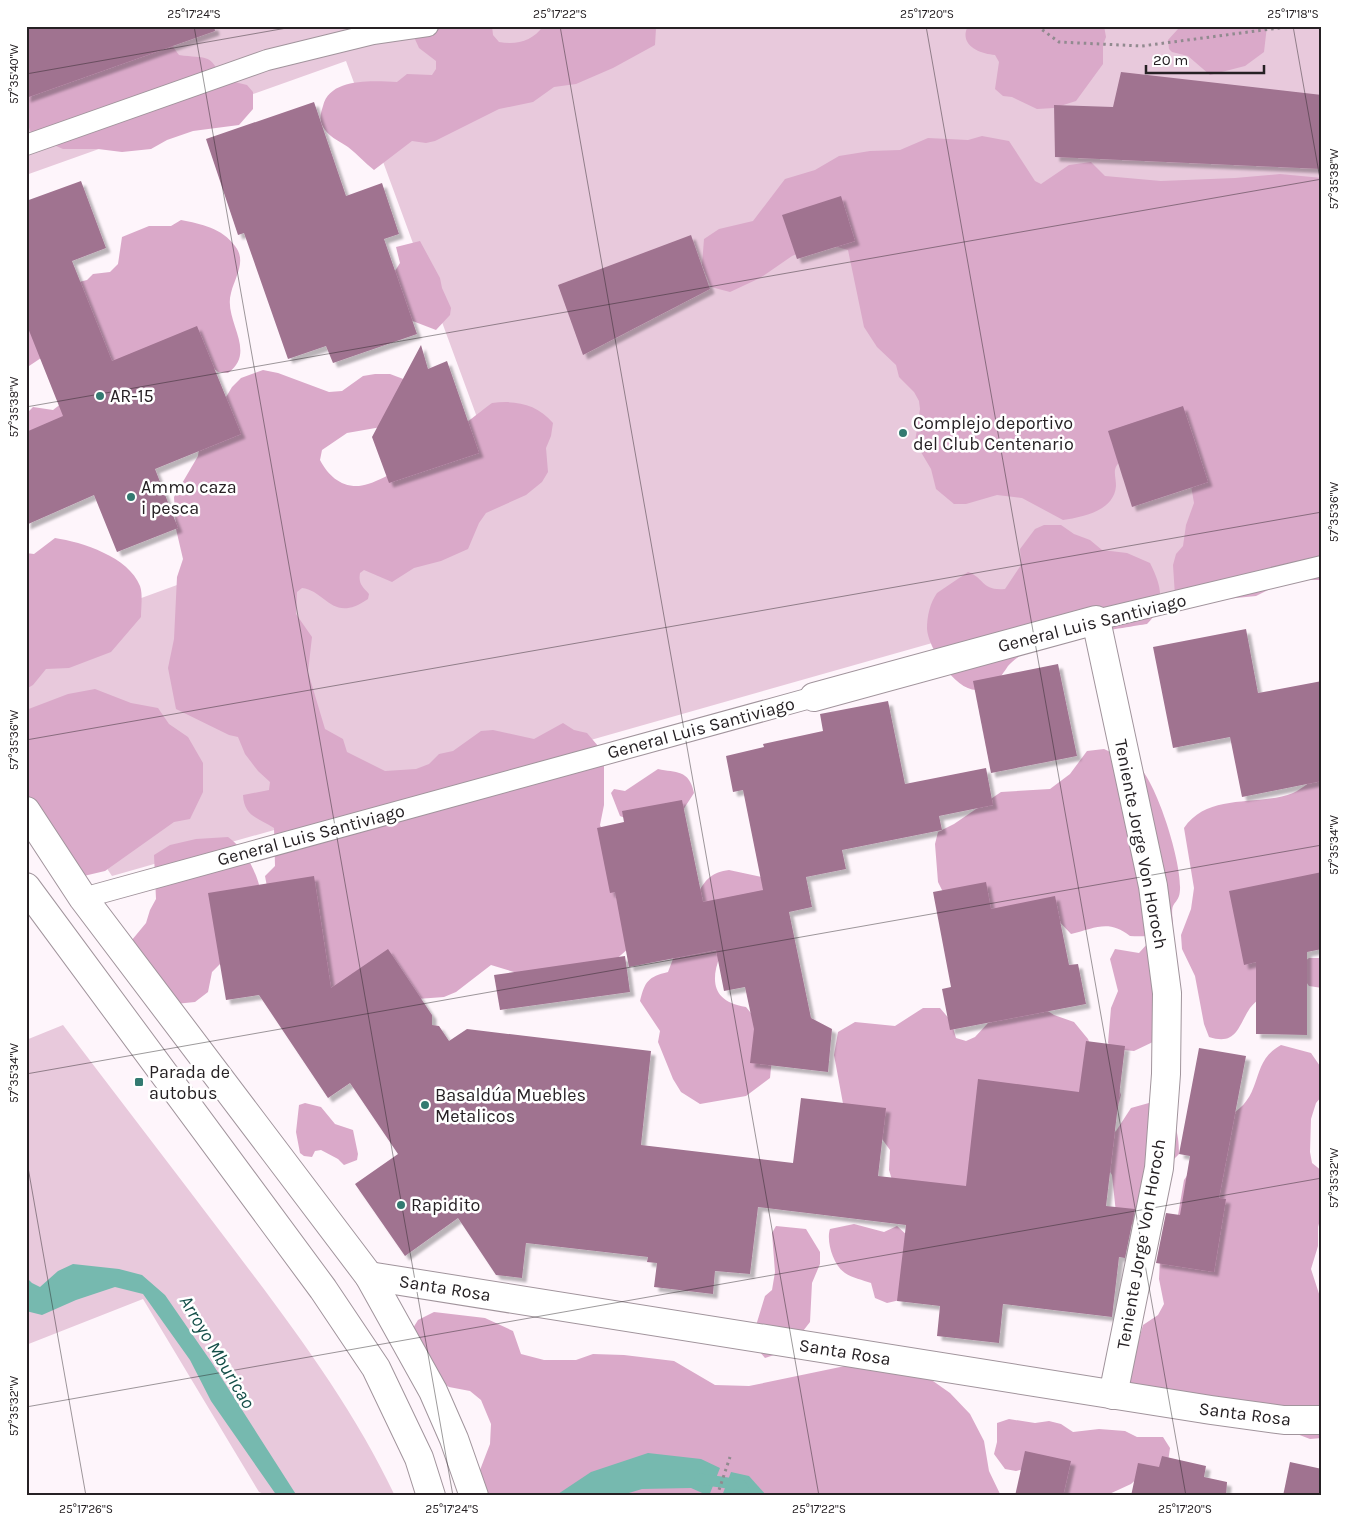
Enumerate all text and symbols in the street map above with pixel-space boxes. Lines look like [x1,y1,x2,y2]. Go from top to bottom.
text: 25°17'24"S [167,7,221,21]
text: 25°17'22"S [533,7,587,21]
text: 25°17'20"S [900,7,954,21]
text: 25°17'18"S [1267,7,1319,21]
scale bar [1146,42,1263,74]
text: 57°35'40"W [7,44,21,104]
text: 20 m [1153,51,1188,69]
text: 57°35'38"W [1327,148,1341,209]
text: 57°35'38"W [7,376,21,437]
place label: AR-15 [110,385,154,407]
marker: AR-15 [94,390,106,402]
place label: Complejo deportivo del Club Centenario [913,412,1074,455]
marker: Complejo deportivo del Club Centenario [897,427,909,439]
place label: Ammo caza i pesca [141,476,237,519]
text: 57°35'36"W [1327,482,1341,542]
marker: Ammo caza i pesca [125,491,137,503]
street label: General Luis Santiviago [996,589,1188,657]
street label: General Luis Santiviago [605,692,797,764]
text: 57°35'36"W [7,710,21,770]
street label: Teniente Jorge Von Horoch [1110,737,1172,951]
street label: General Luis Santiviago [215,799,407,871]
text: 57°35'34"W [1327,815,1341,875]
text: 57°35'34"W [7,1043,21,1103]
place label: Parada de autobus [149,1061,230,1104]
marker: Parada de autobus [133,1076,145,1088]
place label: Basaldúa Muebles Metalicos [435,1084,586,1127]
marker: Basaldúa Muebles Metalicos [419,1099,431,1111]
street label: Teniente Jorge Von Horoch [1112,1137,1170,1351]
text: 57°35'32"W [1327,1148,1341,1208]
place label: Rapidito [411,1194,480,1216]
marker: Rapidito [395,1199,407,1211]
street label: Santa Rosa [397,1270,493,1306]
water label: Arroyo Mburicao [175,1291,260,1413]
street label: Santa Rosa [797,1334,893,1370]
text: 57°35'32"W [7,1376,21,1436]
street label: Santa Rosa [1198,1397,1292,1431]
text: 25°17'26"S [59,1502,113,1516]
text: 25°17'24"S [425,1502,479,1516]
text: 25°17'22"S [792,1502,846,1516]
text: 25°17'20"S [1158,1502,1212,1516]

